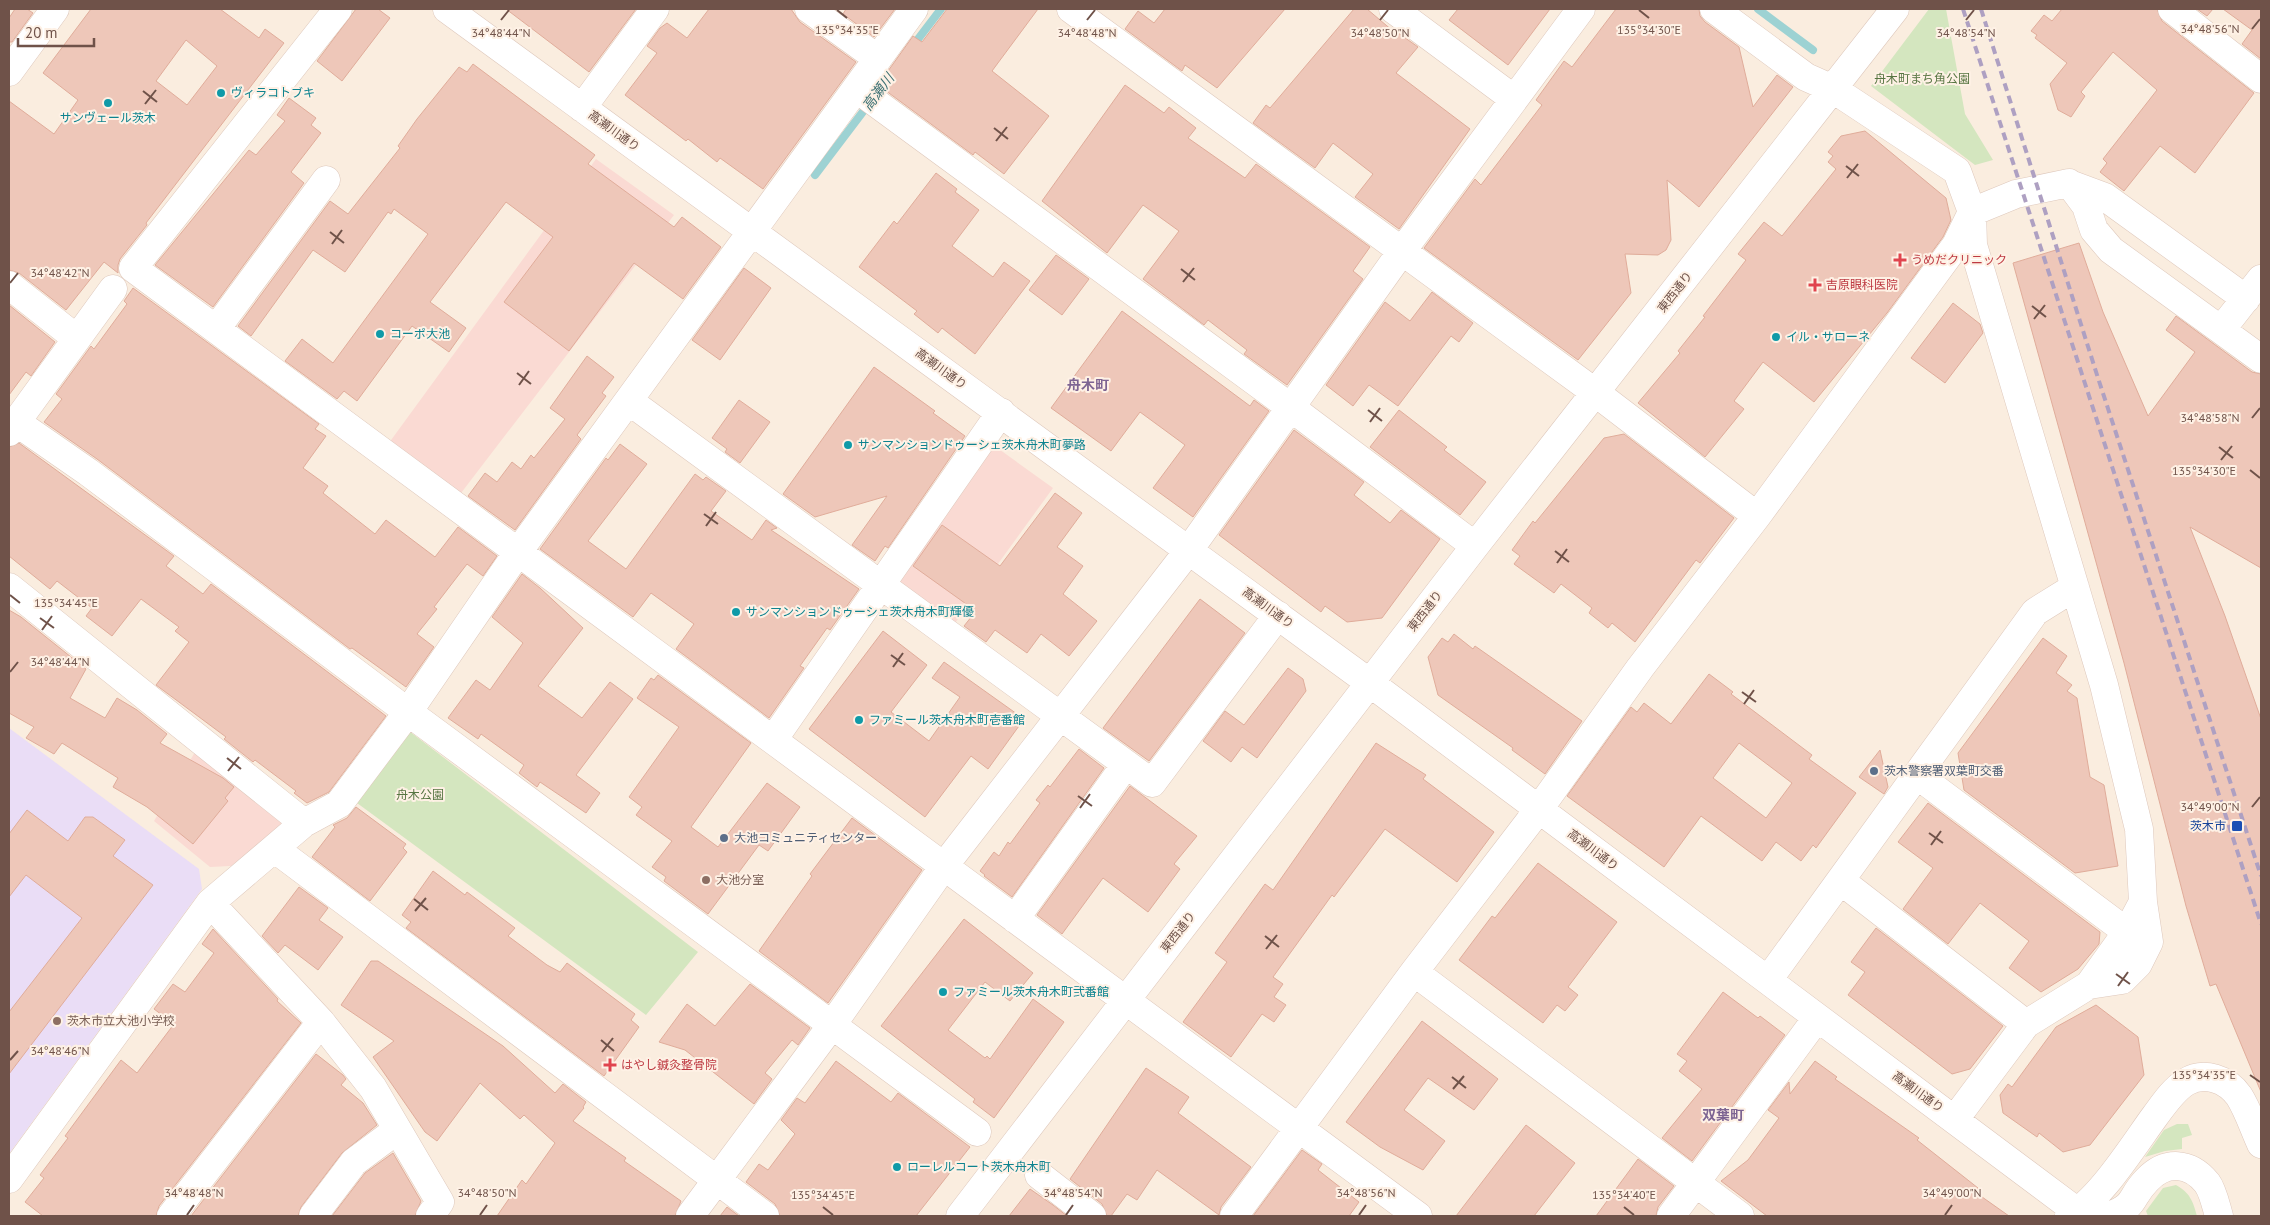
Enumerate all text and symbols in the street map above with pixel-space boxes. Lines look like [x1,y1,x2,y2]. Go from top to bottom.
scale bar [18,15,94,47]
text: 34°48'56"N [2180,21,2240,36]
text: 135°34'35"E [815,22,879,37]
text: 135°34'30"E [1617,22,1681,37]
text: 20 m [25,23,58,42]
text: 34°48'44"N [471,25,531,40]
text: 34°48'48"N [1057,25,1117,40]
text: 34°48'50"N [1350,25,1410,40]
text: 34°48'54"N [1936,25,1996,40]
water label: 高瀬川 [858,68,899,114]
park label: 舟木町まち角公園 [1874,71,1970,86]
place label: ヴィラコトブキ [231,85,315,100]
marker: ヴィラコトブキ [215,87,227,99]
marker: サンヴェール茨木 [102,97,114,109]
street label: 高瀬川通り [586,107,643,154]
place label: サンヴェール茨木 [60,110,156,125]
place label: うめだクリニック [1911,252,2007,267]
marker: うめだクリニック [1893,253,1907,267]
text: 34°48'42"N [30,265,90,280]
street label: 東西通り [1654,268,1695,315]
place label: 吉原眼科医院 [1826,277,1898,292]
marker: 吉原眼科医院 [1808,278,1822,292]
place label: コーポ大池 [390,326,450,341]
marker: コーポ大池 [374,328,386,340]
place label: イル・サローネ [1786,329,1870,344]
marker: イル・サローネ [1770,331,1782,343]
street label: 高瀬川通り [913,345,970,392]
district label: 舟木町 [1067,376,1109,394]
text: 34°48'58"N [2180,410,2240,425]
place label: サンマンションドゥーシェ茨木舟木町夢路 [858,437,1086,452]
marker: サンマンションドゥーシェ茨木舟木町夢路 [842,439,854,451]
text: 135°34'30"E [2172,463,2236,478]
street label: 高瀬川通り [1240,584,1297,631]
street label: 東西通り [1404,587,1445,634]
text: 135°34'45"E [34,595,98,610]
place label: サンマンションドゥーシェ茨木舟木町輝優 [746,604,974,619]
marker: サンマンションドゥーシェ茨木舟木町輝優 [730,606,742,618]
text: 34°48'44"N [30,654,90,669]
place label: ファミール茨木舟木町壱番館 [869,712,1025,727]
marker: ファミール茨木舟木町壱番館 [853,714,865,726]
place label: 茨木警察署双葉町交番 [1884,763,2004,778]
marker: 茨木警察署双葉町交番 [1868,765,1880,777]
park label: 舟木公園 [396,787,444,802]
text: 34°49'00"N [2180,799,2240,814]
place label: 茨木市 [2190,818,2226,833]
marker: 茨木市 [2230,819,2244,833]
street label: 高瀬川通り [1565,826,1622,874]
place label: 大池コミュニティセンター [734,830,877,845]
marker: 大池コミュニティセンター [718,832,730,844]
place label: 大池分室 [716,872,764,887]
marker: 大池分室 [700,874,712,886]
street label: 東西通り [1157,908,1198,955]
place label: ファミール茨木舟木町弐番館 [953,984,1109,999]
marker: ファミール茨木舟木町弐番館 [937,986,949,998]
place label: 茨木市立大池小学校 [67,1013,175,1028]
marker: 茨木市立大池小学校 [51,1015,63,1027]
text: 34°48'46"N [30,1043,90,1058]
place label: はやし鍼灸整骨院 [621,1057,717,1072]
marker: はやし鍼灸整骨院 [603,1058,617,1072]
text: 135°34'35"E [2172,1067,2236,1082]
street label: 高瀬川通り [1890,1068,1947,1115]
district label: 双葉町 [1702,1106,1744,1124]
place label: ローレルコート茨木舟木町 [907,1159,1051,1174]
marker: ローレルコート茨木舟木町 [891,1161,903,1173]
text: 34°48'48"N [164,1185,224,1200]
text: 34°48'50"N [457,1185,517,1200]
text: 34°48'54"N [1043,1185,1103,1200]
text: 34°48'56"N [1336,1185,1396,1200]
text: 34°49'00"N [1922,1185,1982,1200]
text: 135°34'45"E [791,1187,855,1202]
text: 135°34'40"E [1592,1187,1656,1202]

